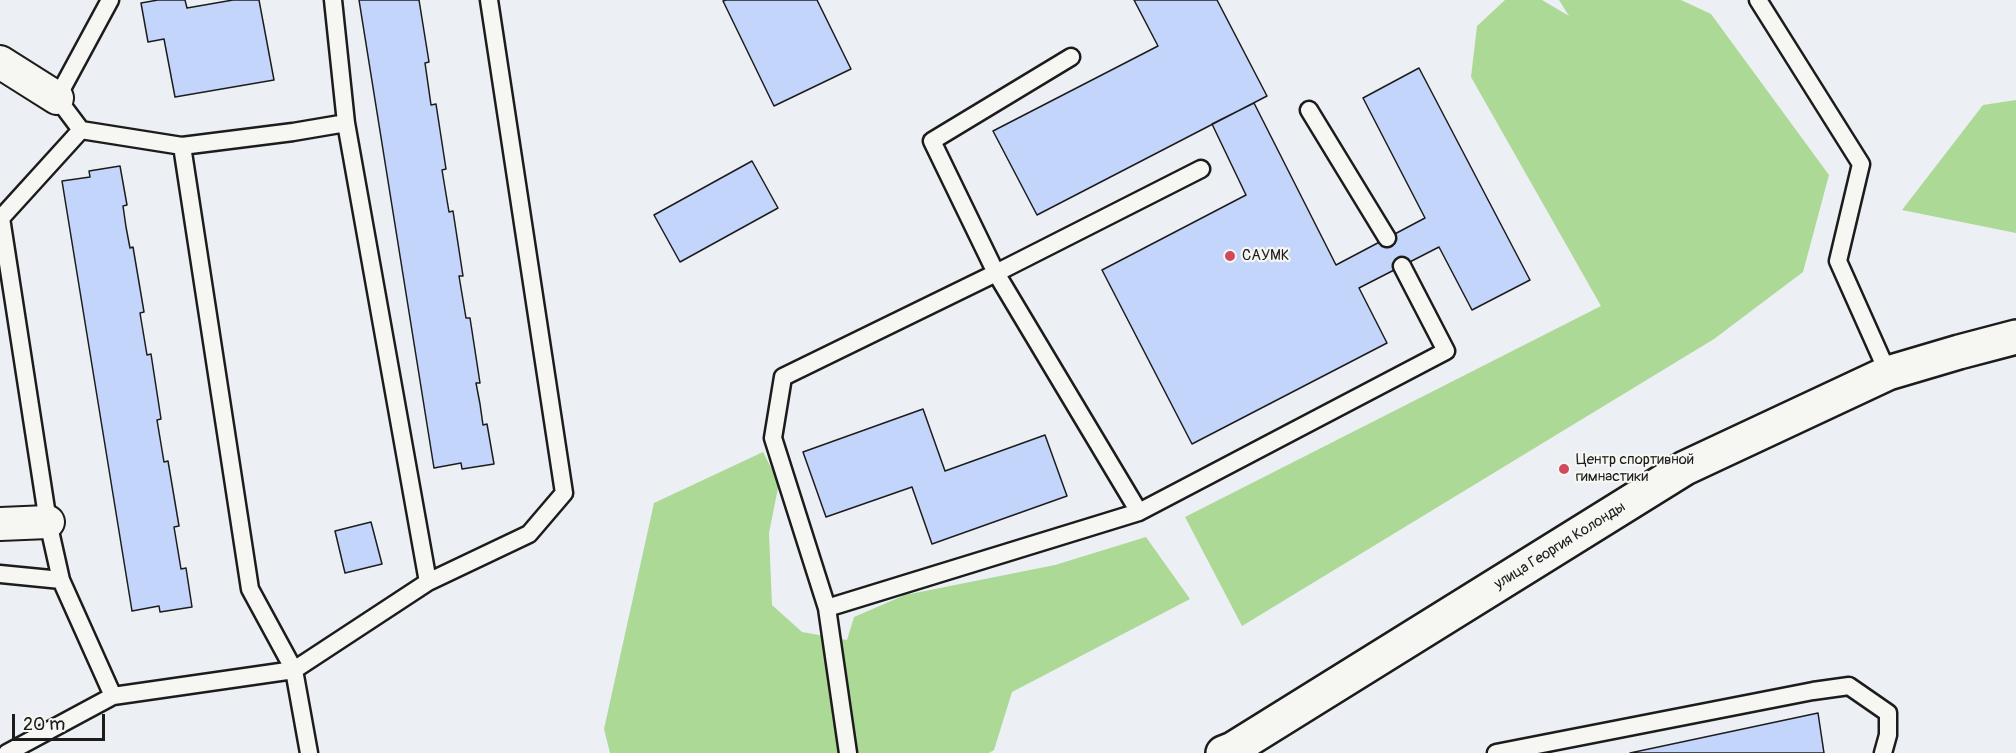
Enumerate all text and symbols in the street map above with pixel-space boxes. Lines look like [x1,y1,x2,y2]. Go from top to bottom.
place label: САУМК [1242,247,1289,265]
marker: САУМК [1223,249,1237,263]
place label: Центр спортивной гимнастики [1576,451,1694,486]
marker: Центр спортивной гимнастики [1557,462,1571,476]
street label: улица Георгия Колонды [1491,498,1629,594]
scale bar [15,702,108,740]
text: 20 m [23,713,65,736]

